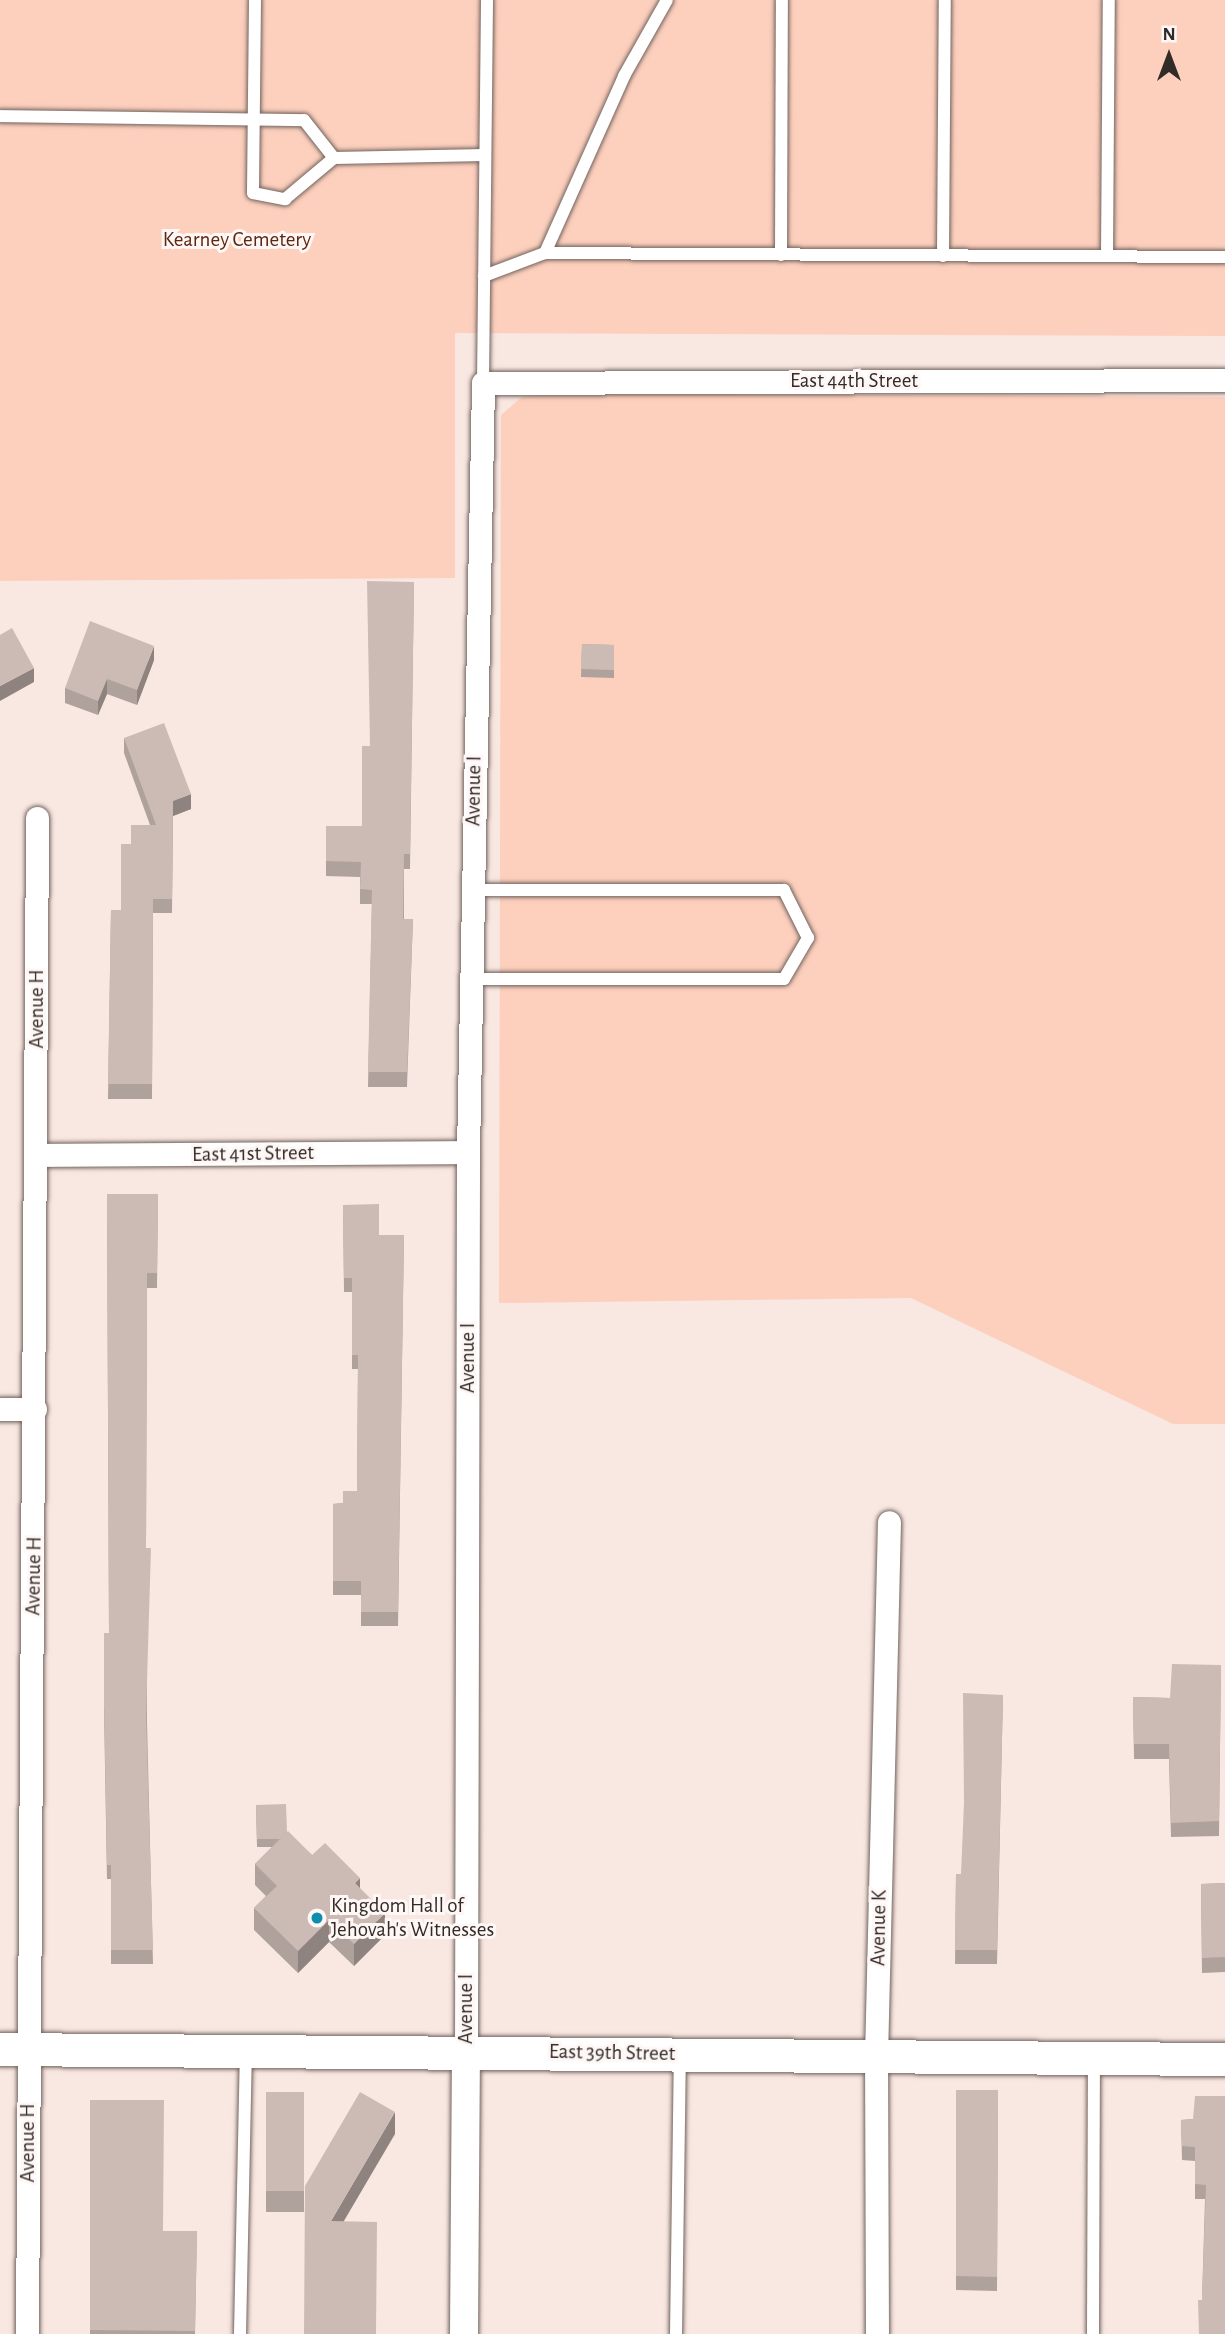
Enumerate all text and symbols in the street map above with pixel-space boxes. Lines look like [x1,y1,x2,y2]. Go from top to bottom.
north arrow [1134,21,1204,91]
text: N [1162,25,1176,44]
park label: Kearney Cemetery [163,227,311,253]
street label: East 44th Street [790,368,918,394]
street label: Avenue I [461,756,487,826]
street label: Avenue H [24,969,50,1049]
street label: East 41st Street [192,1140,314,1168]
street label: Avenue I [455,1323,481,1393]
street label: Avenue H [21,1536,47,1616]
street label: Avenue K [866,1890,892,1966]
place label: Kingdom Hall of Jehovah's Witnesses [331,1893,494,1943]
marker: Kingdom Hall of Jehovah's Witnesses [309,1910,325,1926]
street label: Avenue I [453,1974,479,2044]
street label: East 39th Street [549,2039,675,2067]
street label: Avenue H [15,2103,41,2183]

